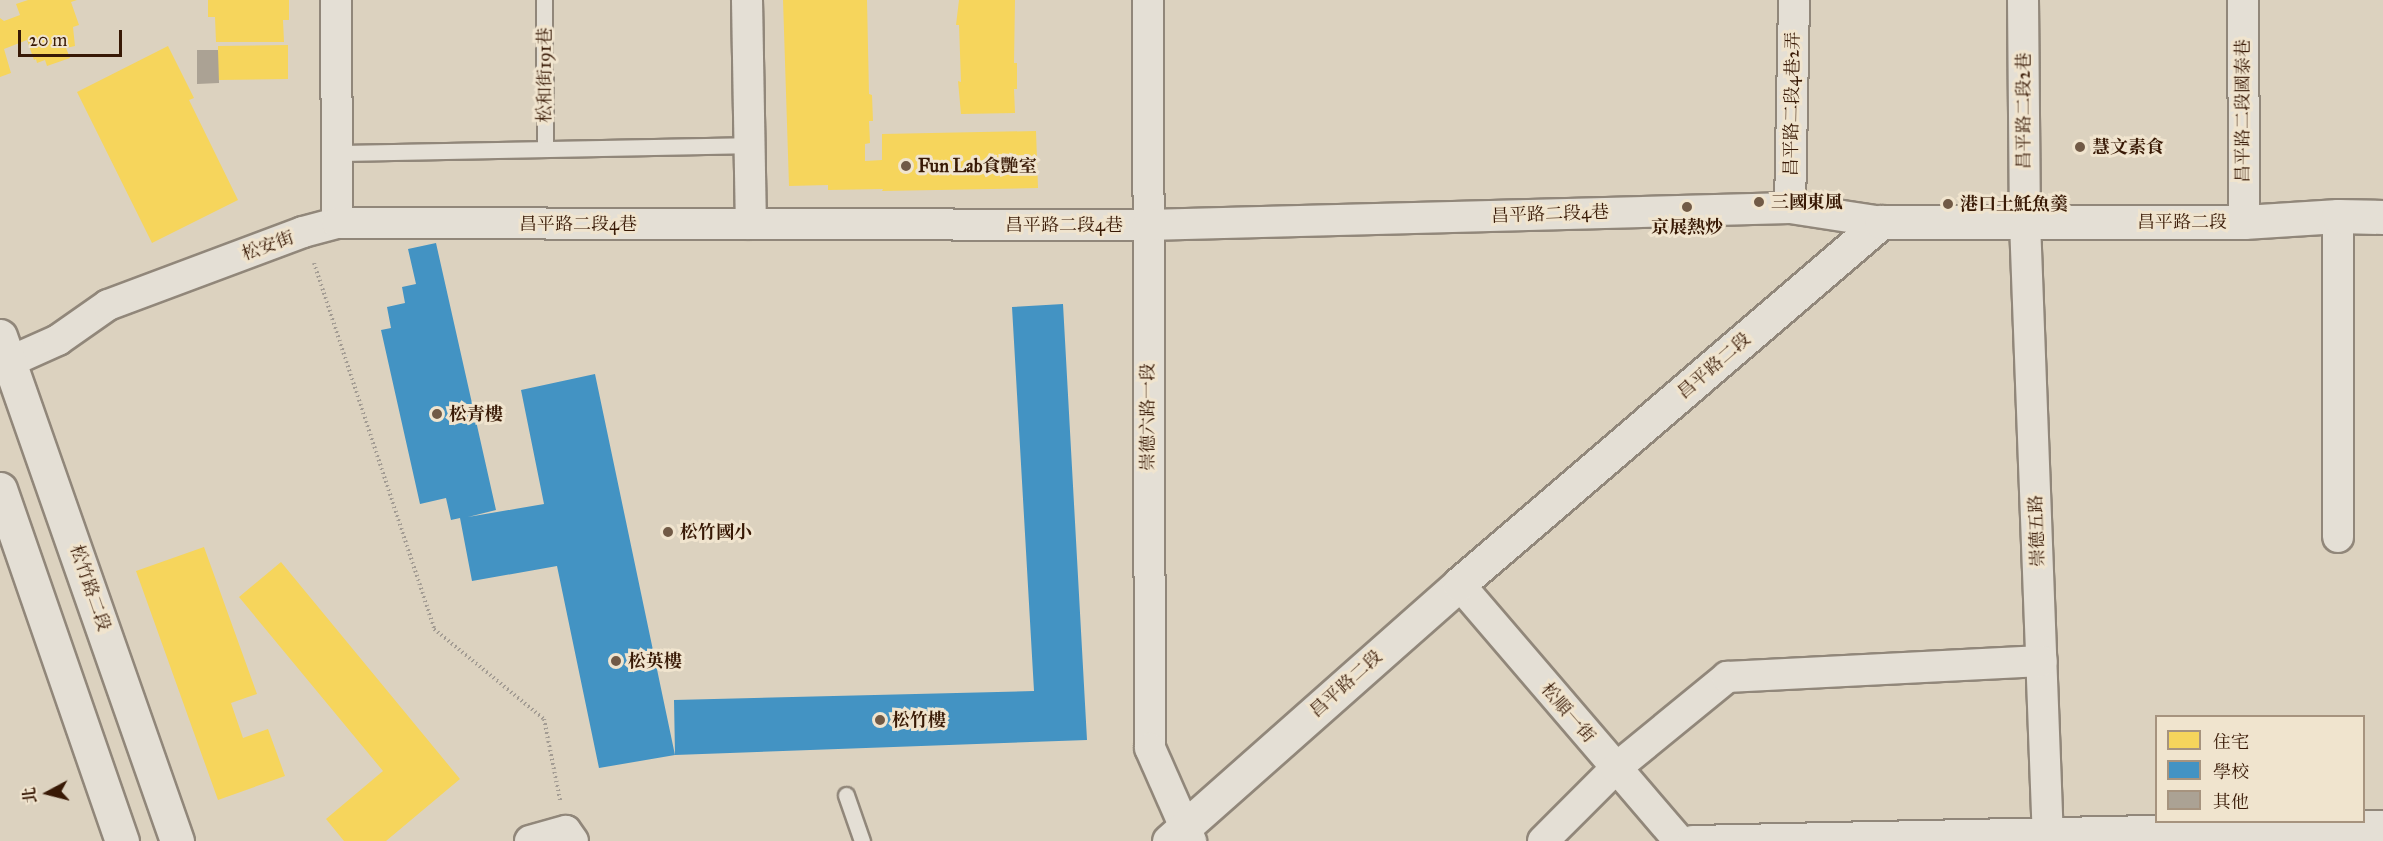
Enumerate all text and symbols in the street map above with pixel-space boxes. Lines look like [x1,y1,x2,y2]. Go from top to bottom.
scale bar [21,18,124,56]
street label: 松和街191巷 [534,27,556,123]
text: 20 m [29,29,67,51]
street label: 昌平路二段4巷2弄 [1780,31,1804,177]
street label: 昌平路二段國泰巷 [2232,39,2254,183]
street label: 昌平路二段2巷 [2013,53,2035,169]
place label: 慧文素食 [2092,136,2164,158]
marker: 慧文素食 [2073,140,2087,154]
place label: Fun Lab食艷室 [918,155,1036,177]
marker: Fun Lab食艷室 [899,159,913,173]
place label: 三國東風 [1771,191,1843,213]
place label: 港口土魠魚羹 [1960,193,2068,215]
marker: 三國東風 [1752,195,1766,209]
marker: 港口土魠魚羹 [1941,197,1955,211]
marker: 京展熱炒 [1680,200,1694,214]
street label: 昌平路二段4巷 [1491,201,1609,227]
street label: 昌平路二段 [2137,211,2227,233]
street label: 昌平路二段4巷 [519,213,637,235]
street label: 昌平路二段4巷 [1005,214,1123,236]
place label: 京展熱炒 [1651,216,1723,238]
street label: 松安街 [239,227,297,265]
street label: 昌平路二段 [1673,328,1755,404]
street label: 崇德六路一段 [1137,363,1159,471]
place label: 松青樓 [449,403,503,425]
marker: 松青樓 [430,407,444,421]
street label: 崇德五路 [2025,495,2049,567]
place label: 松竹國小 [680,521,752,543]
marker: 松竹國小 [661,525,675,539]
street label: 松竹路二段 [65,542,115,634]
street label: 昌平路二段 [1305,646,1387,722]
place label: 松英樓 [628,650,682,672]
marker: 松英樓 [609,654,623,668]
street label: 松順一街 [1536,679,1600,747]
place label: 松竹樓 [892,709,946,731]
marker: 松竹樓 [873,713,887,727]
legend [2155,715,2365,823]
text: 住宅 [2213,731,2249,753]
text: 學校 [2213,761,2249,783]
north arrow [18,763,78,823]
text: 北 [19,786,40,804]
text: 其他 [2213,791,2249,813]

